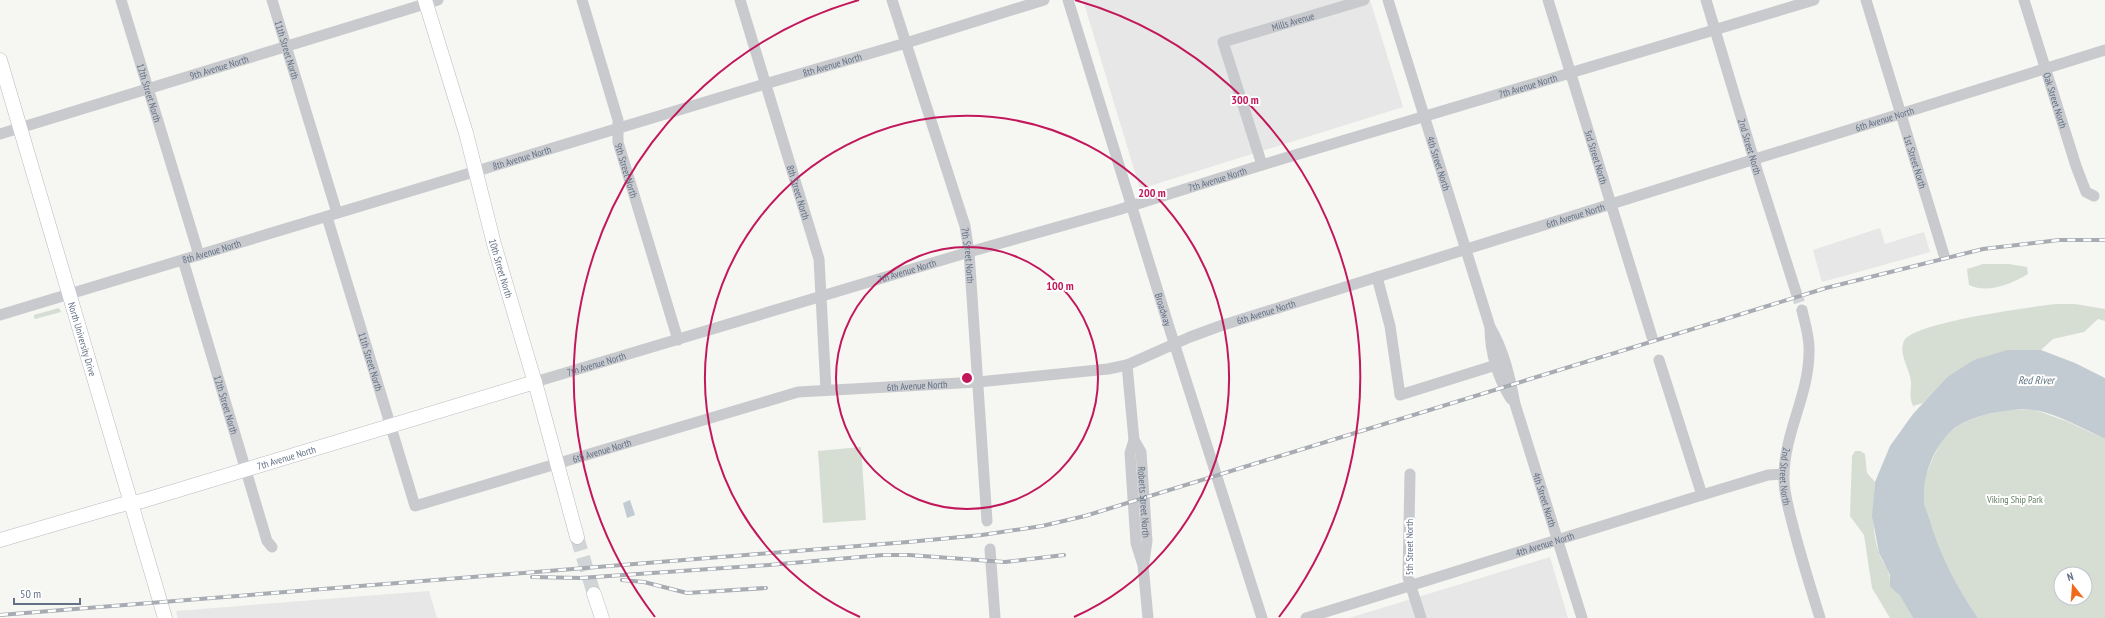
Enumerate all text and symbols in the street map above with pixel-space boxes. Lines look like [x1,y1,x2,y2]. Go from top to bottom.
street label: Mills Avenue [1270,9,1316,34]
street label: 11th Street North [272,19,302,81]
street label: 8th Avenue North [801,50,863,79]
street label: 9th Avenue North [188,52,250,82]
street label: 12th Street North [134,62,165,124]
street label: 7th Avenue North [1497,71,1559,101]
street label: Oak Street North [2041,71,2070,130]
text: 300 m [1231,92,1259,107]
street label: 6th Avenue North [1854,104,1915,134]
street label: 2nd Street North [1735,117,1765,176]
street label: 3rd Street North [1582,128,1611,186]
street label: 1st Street North [1901,133,1930,190]
street label: 4th Street North [1424,134,1454,192]
street label: 8th Avenue North [491,142,553,172]
street label: 9th Street North [612,142,641,199]
street label: 8th Street North [784,163,813,221]
street label: 7th Avenue North [1186,164,1248,194]
text: 200 m [1138,185,1166,200]
street label: 6th Avenue North [1544,200,1606,230]
street label: 7th Street North [959,226,978,284]
street label: 8th Avenue North [181,236,243,266]
street label: 10th Street North [486,237,516,299]
street label: 7th Avenue North [876,256,938,286]
text: 100 m [1046,278,1074,293]
street label: Broadway [1152,291,1175,328]
street label: 6th Avenue North [1235,296,1297,327]
street label: North University Drive [65,300,100,378]
street label: 11th Street North [356,330,386,393]
street label: 7th Avenue North [565,349,627,379]
centre of rings [960,371,974,385]
water label: Red River [2018,373,2056,387]
street label: 12th Street North [211,374,241,436]
street label: 6th Avenue North [886,377,948,394]
street label: 6th Avenue North [571,435,633,465]
street label: 7th Avenue North [255,442,317,472]
street label: 2nd Street North [1777,446,1794,507]
street label: Roberts Street North [1135,466,1153,538]
street label: 4th Street North [1530,471,1560,528]
park label: Viking Ship Park [1986,493,2043,506]
street label: 5th Street North [1403,519,1416,575]
street label: 4th Avenue North [1514,529,1576,559]
north arrow [2053,566,2093,606]
text: N [2065,569,2075,584]
scale bar [14,580,80,606]
text: 50 m [20,586,41,601]

